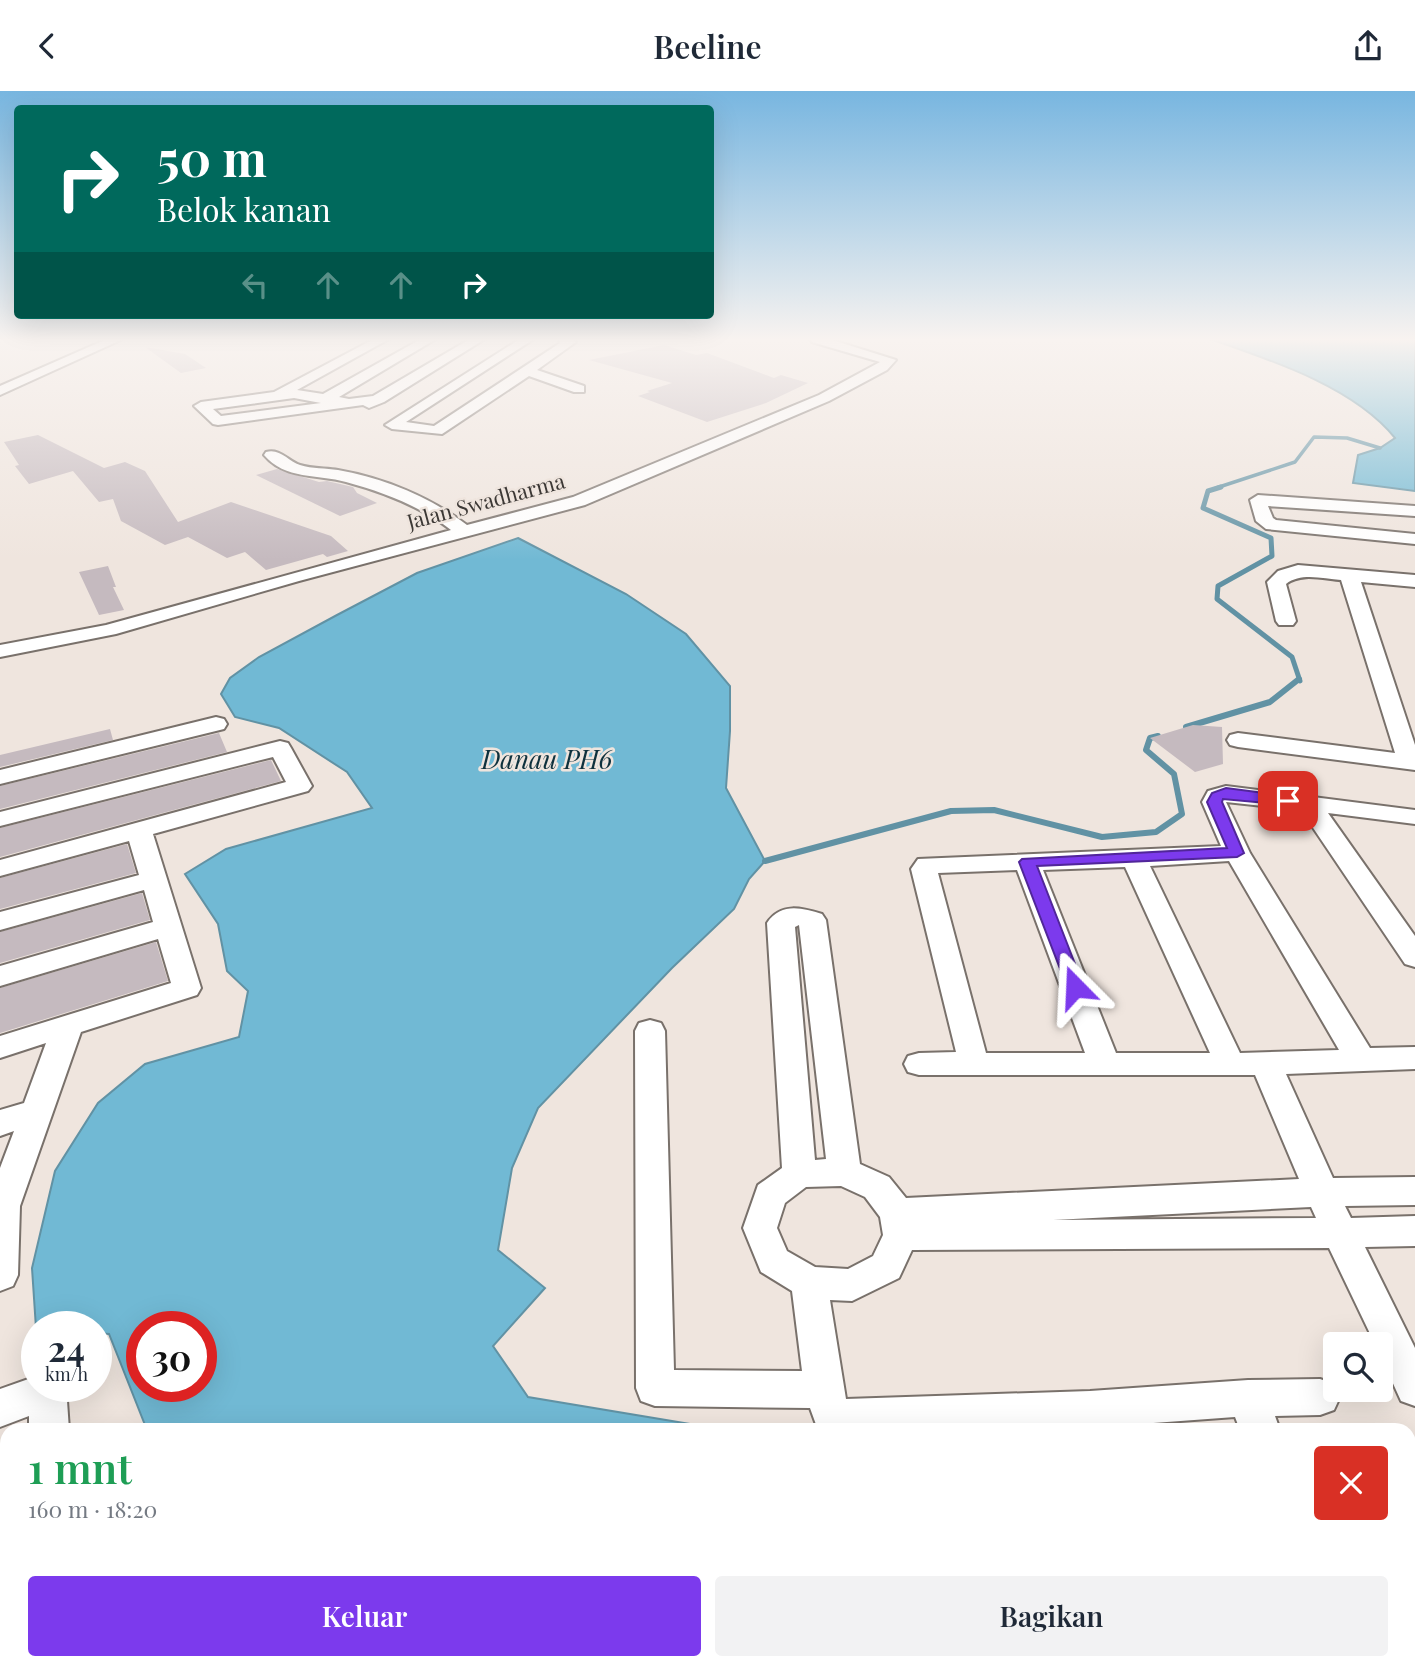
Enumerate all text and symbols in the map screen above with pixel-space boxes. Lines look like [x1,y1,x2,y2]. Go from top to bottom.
text: Beeline [653,24,762,67]
icon: back [28,27,66,65]
icon: share [1349,27,1387,65]
text: 50 m [157,124,267,189]
icon: right [42,133,133,224]
text: Belok kanan [157,187,331,230]
icon: left [236,266,274,304]
icon: ahead [309,266,347,304]
icon: ahead [382,266,420,304]
icon: right [455,266,493,304]
street label: Jalan Swadharma [402,465,568,535]
water label: Danau PH6 [480,741,613,776]
pin [1258,771,1318,831]
icon: arrive [1269,782,1307,820]
position arrow [1038,950,1112,1024]
speed limit sign: 30 [126,1311,217,1402]
text: 24 [48,1324,85,1371]
map controls [1323,1332,1393,1402]
button: search [1323,1332,1393,1402]
text: km/h [45,1362,88,1386]
text: 1 mnt [28,1439,132,1495]
button: close [1314,1446,1388,1520]
text: 160 m · 18:20 [28,1493,157,1524]
button: Keluar [28,1576,701,1656]
button: Bagikan [715,1576,1388,1656]

